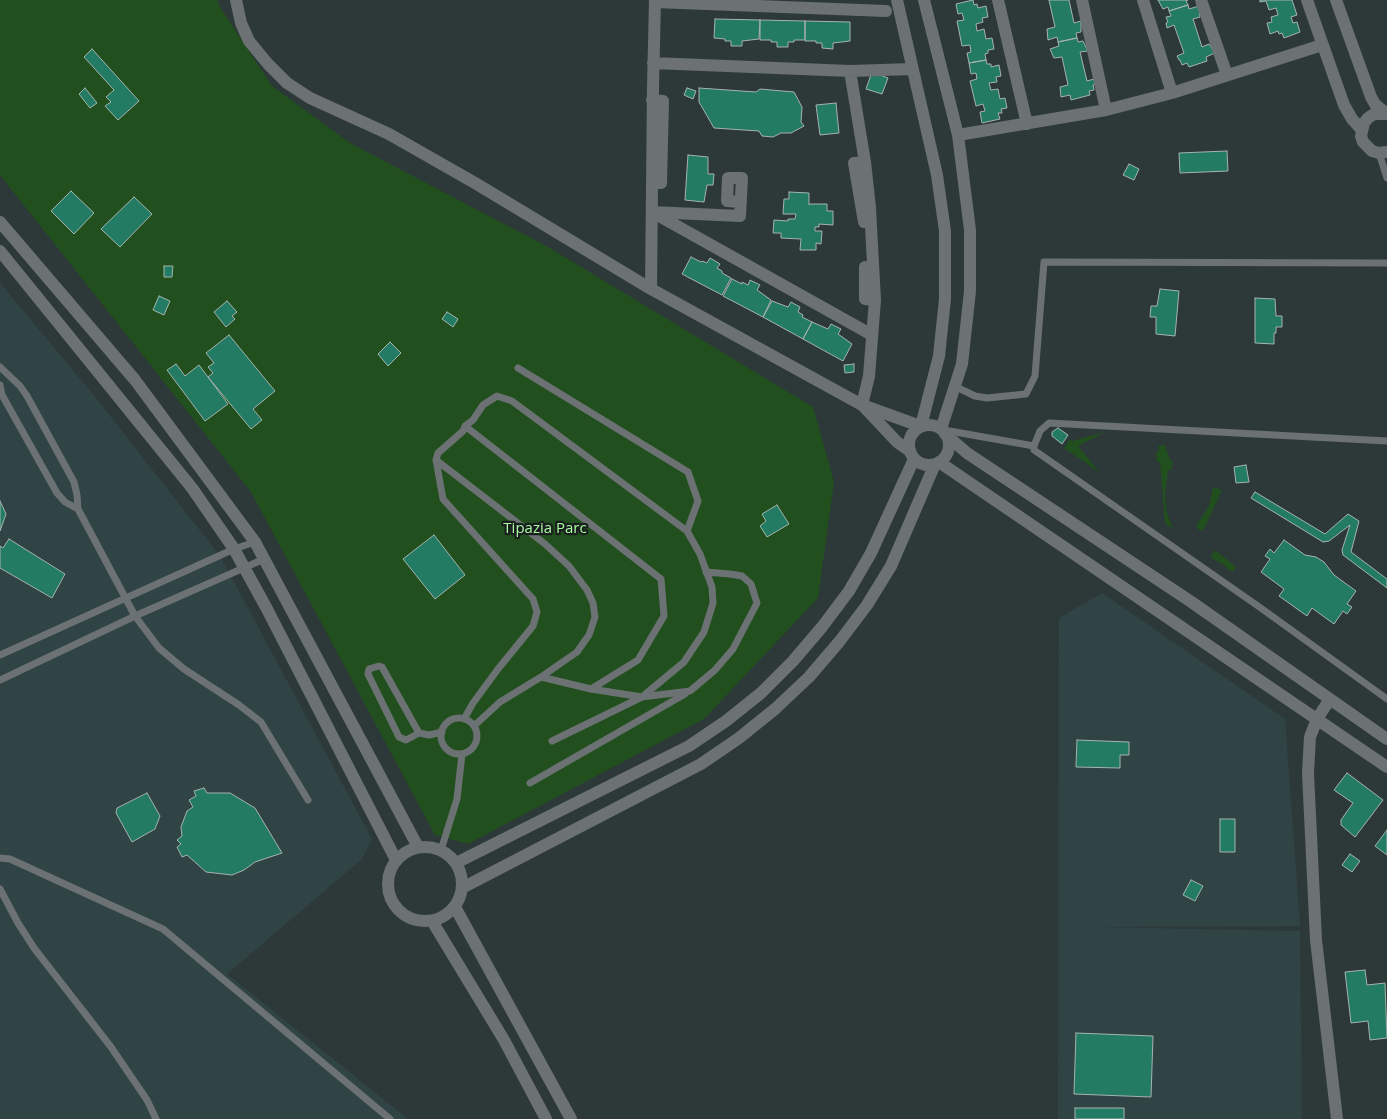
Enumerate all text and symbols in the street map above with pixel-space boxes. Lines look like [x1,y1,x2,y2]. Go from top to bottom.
park label: Tipazia Parc [503,520,587,538]

